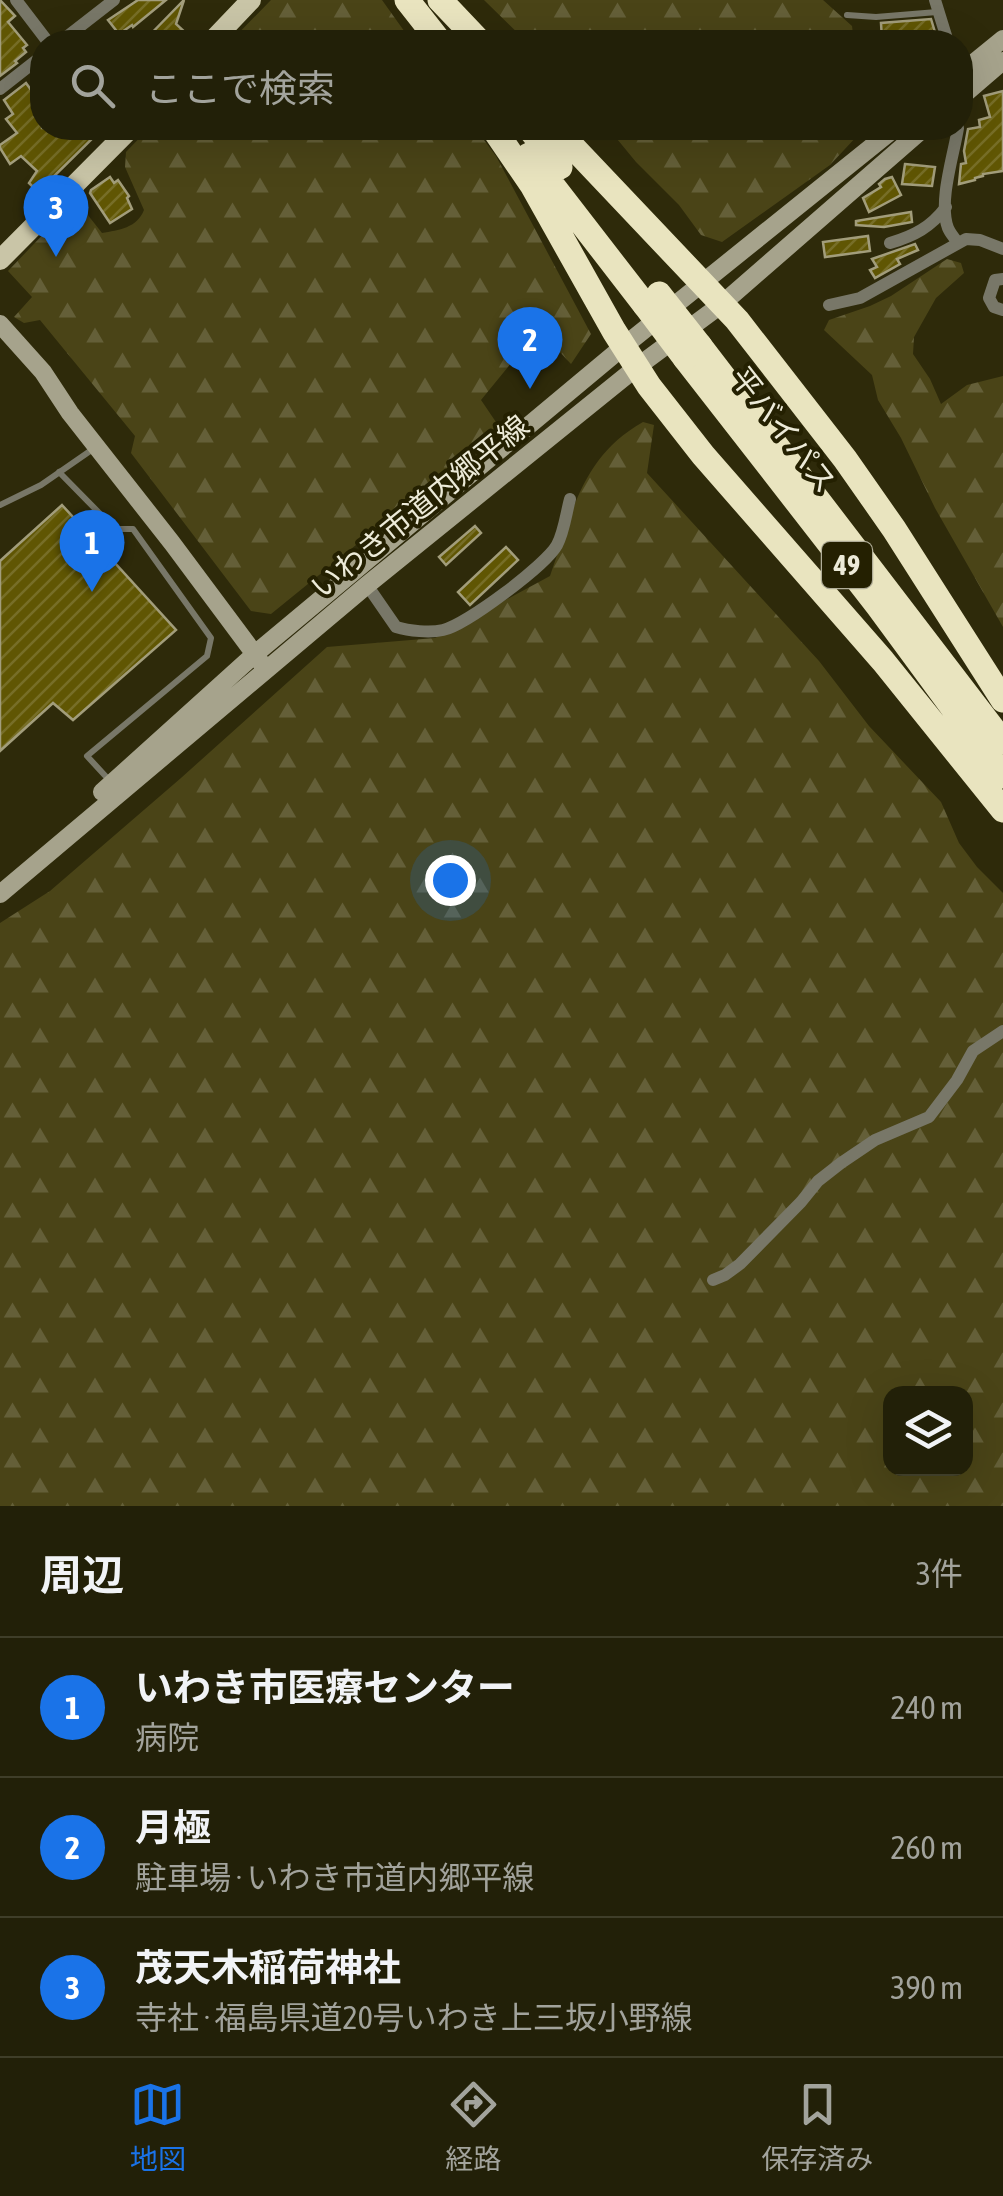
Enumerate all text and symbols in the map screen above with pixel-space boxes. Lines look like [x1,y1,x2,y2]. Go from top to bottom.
search box [30,30,973,140]
icon: search [65,58,120,113]
text: ここで検索 [145,67,335,110]
pin: 3 [23,174,88,257]
pin: 2 [498,306,562,389]
street label: 平バイパス [724,360,843,499]
street label: いわき市道内郷平線 [304,408,535,604]
pin: 1 [59,510,124,592]
road number: 49 [822,542,872,588]
your location [425,855,476,906]
map controls [883,1386,973,1476]
button: layers [883,1386,973,1476]
text: 周辺 [40,1551,124,1599]
text: 3件 [916,1555,963,1592]
text: いわき市医療センター [135,1666,515,1709]
text: 1 [65,1689,80,1726]
text: 240 m [890,1689,963,1726]
text: 病院 [135,1719,199,1756]
text: 月極 [135,1806,211,1849]
text: 2 [65,1829,80,1866]
text: 260 m [890,1829,963,1866]
text: 駐車場 · いわき市道内郷平線 [135,1859,535,1896]
text: 茂天木稲荷神社 [135,1946,401,1989]
text: 3 [65,1969,80,2006]
text: 390 m [890,1969,963,2006]
text: 寺社 · 福島県道20号いわき上三坂小野線 [135,1999,693,2036]
tab: 地図 [130,2077,186,2177]
tab: 経路 [445,2077,501,2177]
tab: 保存済み [761,2077,873,2177]

